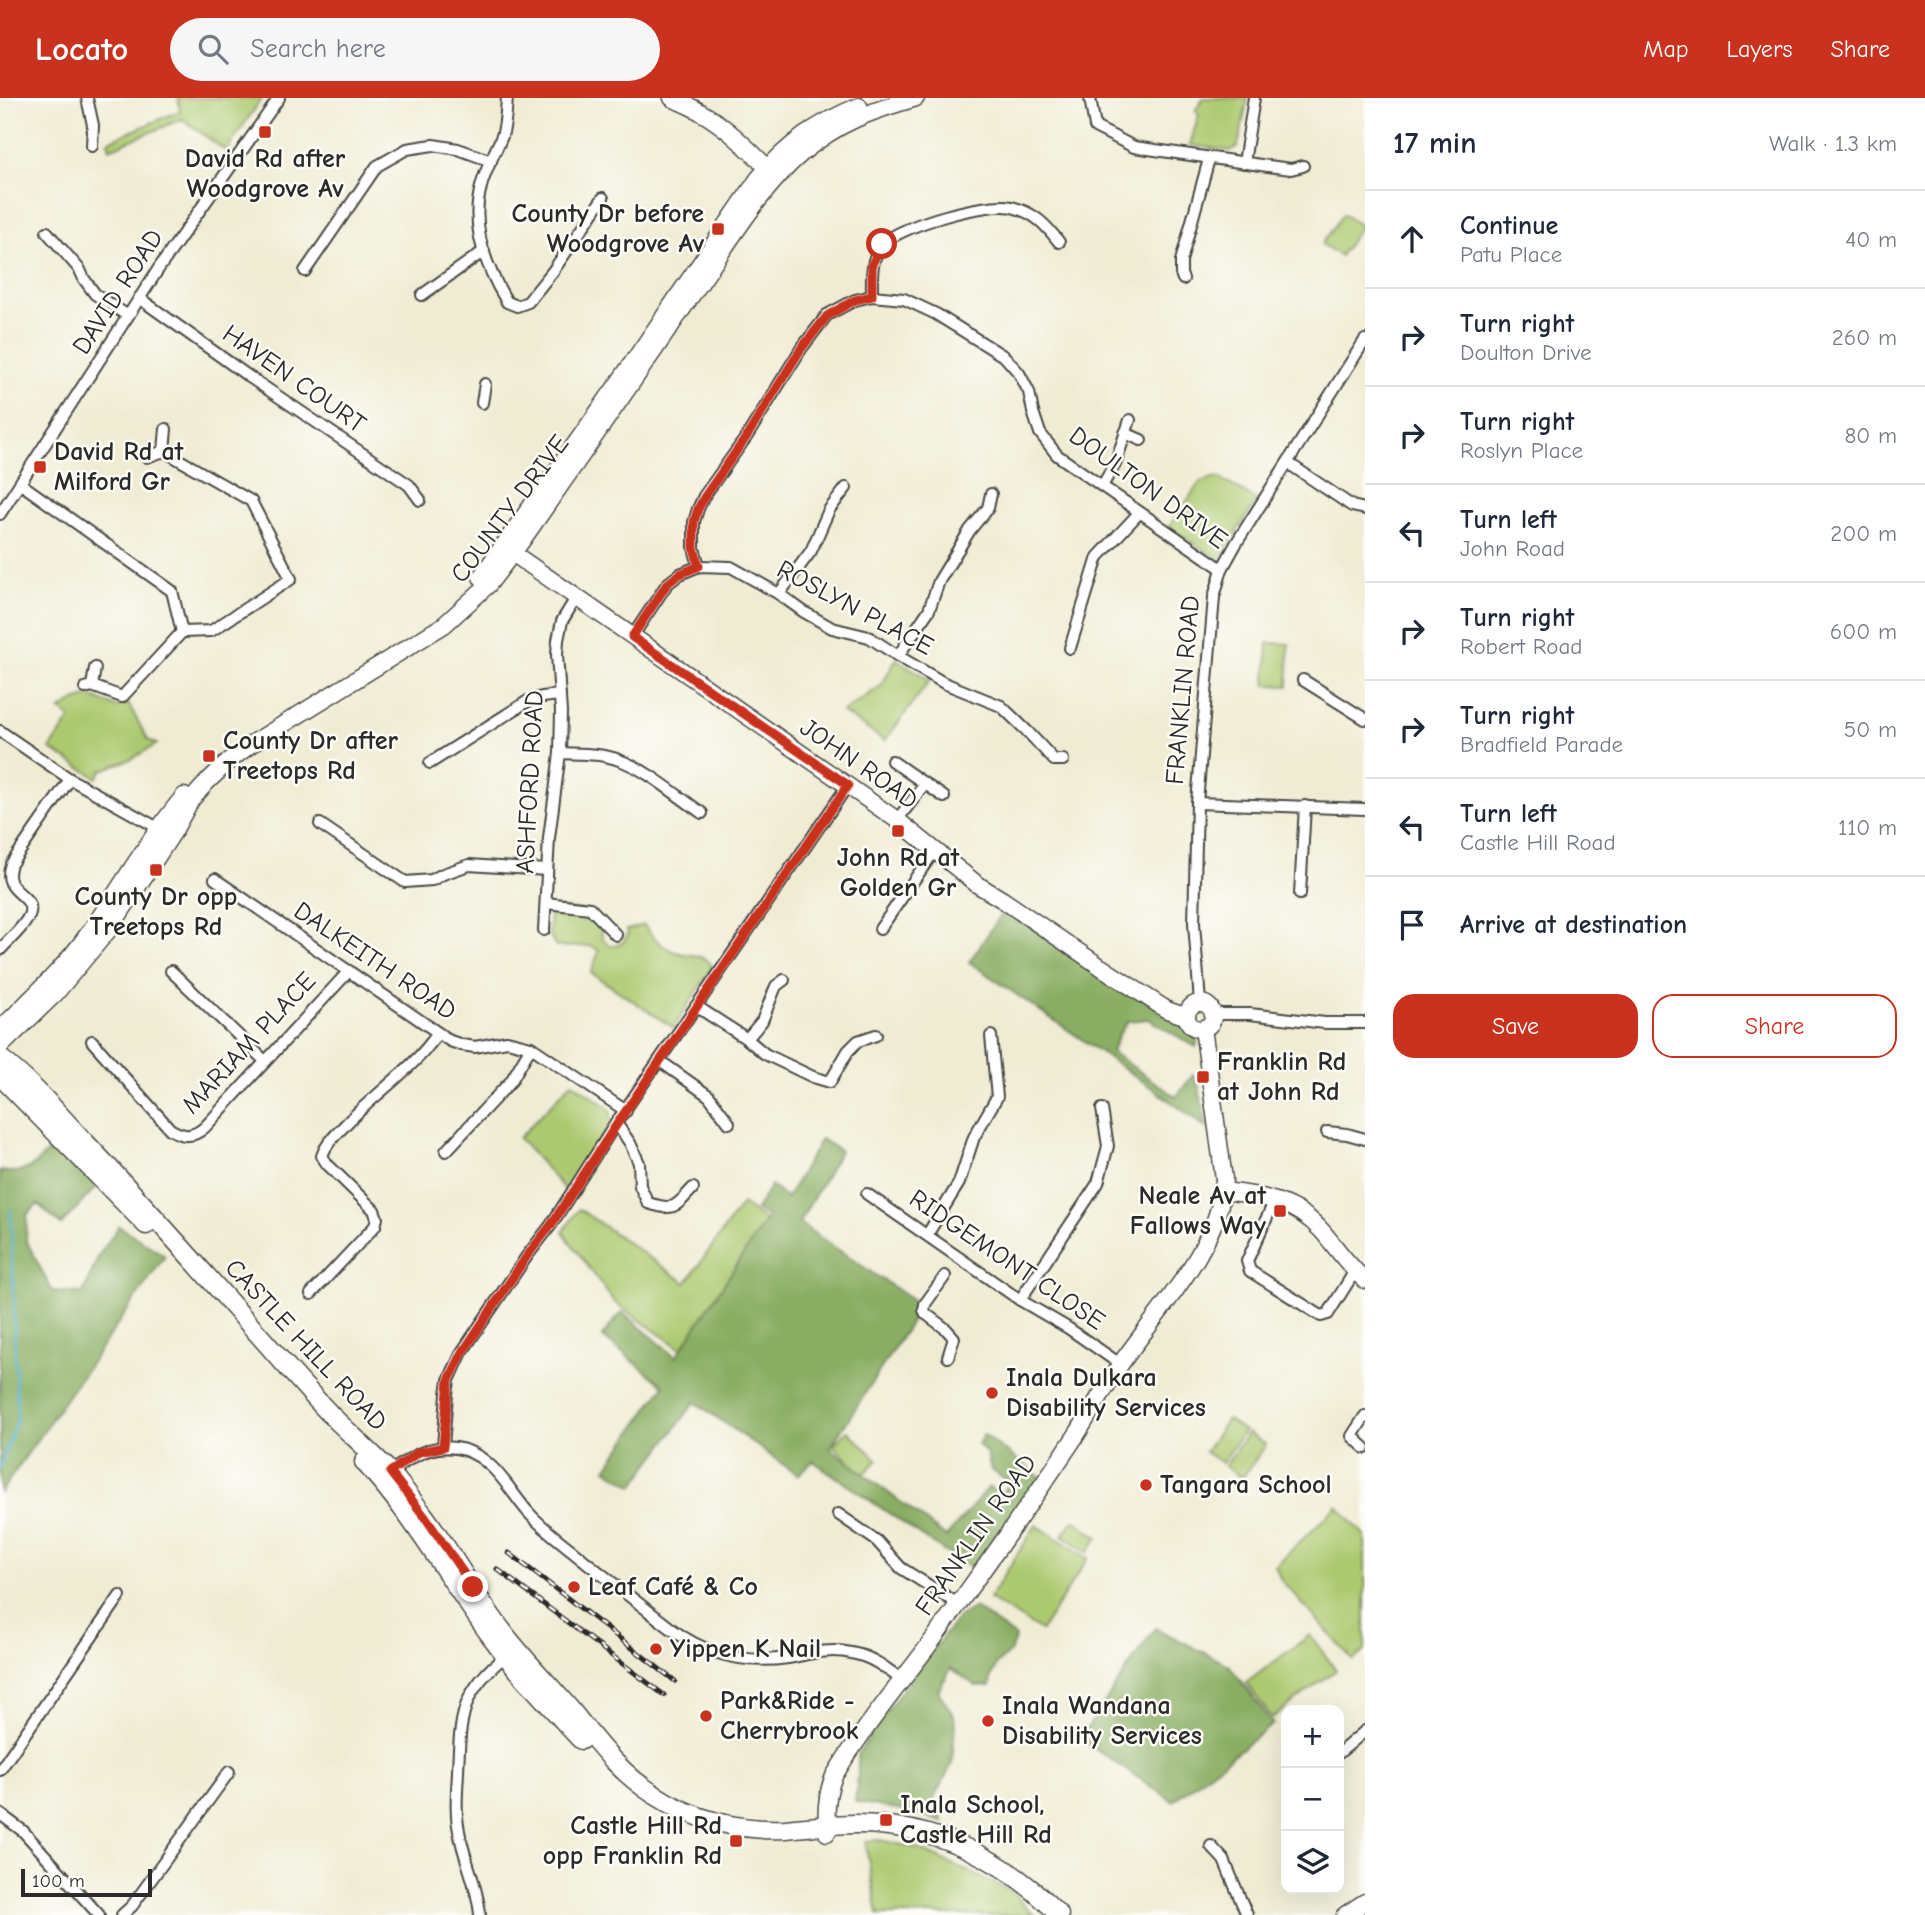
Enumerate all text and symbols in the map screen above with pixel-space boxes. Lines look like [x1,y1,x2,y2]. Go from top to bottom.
search box [170,18,660,81]
text: Locato [35,30,128,68]
icon: search [194,30,232,68]
text: Search here [250,34,386,64]
text: Map [1643,35,1689,63]
text: Layers [1727,35,1792,63]
text: Share [1830,35,1890,63]
marker: David Rd after Woodgrove Av [257,124,273,140]
text: 17 min [1393,126,1476,161]
text: Walk · 1.3 km [1769,130,1897,157]
place label: David Rd after Woodgrove Av [185,144,346,204]
place label: County Dr before Woodgrove Av [512,199,704,259]
text: Continue [1460,211,1558,241]
icon: ahead [1393,220,1431,258]
marker: County Dr before Woodgrove Av [710,221,726,237]
street label: DAVID ROAD [66,224,170,360]
text: 40 m [1845,226,1897,253]
route start [866,228,897,259]
text: Patu Place [1460,241,1562,268]
text: Turn right [1460,309,1574,339]
icon: right [1393,318,1431,356]
street label: HAVEN COURT [217,319,372,440]
text: 260 m [1832,324,1897,351]
text: Doulton Drive [1460,339,1591,366]
text: Turn right [1460,407,1574,437]
icon: right [1393,416,1431,454]
street label: DOULTON DRIVE [1063,421,1233,555]
text: 80 m [1844,422,1897,449]
street label: COUNTY DRIVE [445,429,575,589]
place label: David Rd at Milford Gr [54,437,184,497]
text: Roslyn Place [1460,437,1583,464]
marker: David Rd at Milford Gr [32,459,48,475]
text: Turn left [1460,505,1557,535]
icon: left [1393,514,1431,552]
text: 200 m [1830,520,1897,547]
text: John Road [1460,535,1565,562]
street label: ROSLYN PLACE [772,554,938,662]
street label: FRANKLIN ROAD [1160,594,1206,786]
text: Turn right [1460,603,1574,633]
icon: right [1393,612,1431,650]
text: 600 m [1830,618,1897,645]
text: Robert Road [1460,633,1582,660]
street label: ASHFORD ROAD [510,690,550,874]
text: Turn right [1460,701,1574,731]
icon: right [1393,710,1431,748]
street label: JOHN ROAD [794,712,924,816]
text: 50 m [1844,716,1897,743]
place label: County Dr after Treetops Rd [223,726,399,786]
text: Bradfield Parade [1460,731,1623,758]
marker: County Dr after Treetops Rd [201,748,217,764]
text: Turn left [1460,799,1557,829]
icon: left [1393,808,1431,846]
text: 110 m [1838,814,1897,841]
marker: John Rd at Golden Gr [890,823,906,839]
text: Castle Hill Road [1460,829,1616,856]
place label: John Rd at Golden Gr [837,843,960,903]
marker: County Dr opp Treetops Rd [148,862,164,878]
place label: County Dr opp Treetops Rd [75,882,237,942]
street label: DALKEITH ROAD [288,896,462,1026]
icon: arrive [1393,906,1431,944]
text: Arrive at destination [1460,910,1687,940]
street label: MARIAM PLACE [176,966,322,1120]
button: Save [1393,994,1638,1058]
button: Share [1652,994,1897,1058]
place label: Franklin Rd at John Rd [1217,1047,1346,1107]
marker: Franklin Rd at John Rd [1195,1069,1211,1085]
place label: Neale Av at Fallows Way [1130,1181,1266,1241]
street label: RIDGEMONT CLOSE [904,1184,1110,1336]
marker: Neale Av at Fallows Way [1272,1203,1288,1219]
street label: CASTLE HILL ROAD [219,1253,393,1437]
place label: Inala Dulkara Disability Services [1006,1363,1206,1423]
marker: Inala Dulkara Disability Services [984,1385,1000,1401]
street label: FRANKLIN ROAD [909,1449,1043,1621]
place label: Tangara School [1160,1470,1332,1500]
marker: Tangara School [1138,1477,1154,1493]
route end [457,1571,488,1602]
place label: Leaf Café & Co [588,1572,758,1602]
marker: Leaf Café & Co [566,1579,582,1595]
place label: Yippen K Nail [670,1634,821,1664]
marker: Yippen K Nail [648,1641,664,1657]
place label: Park&Ride - Cherrybrook [720,1686,859,1746]
place label: Inala Wandana Disability Services [1002,1691,1202,1751]
map controls [1281,1705,1344,1894]
button: + [1281,1705,1344,1768]
marker: Park&Ride - Cherrybrook [698,1708,714,1724]
marker: Inala Wandana Disability Services [980,1713,996,1729]
button: − [1281,1768,1344,1831]
place label: Inala School, Castle Hill Rd [900,1790,1052,1850]
place label: Castle Hill Rd opp Franklin Rd [543,1811,722,1871]
marker: Inala School, Castle Hill Rd [878,1812,894,1828]
button: layers [1281,1831,1344,1894]
marker: Castle Hill Rd opp Franklin Rd [728,1833,744,1849]
scale bar [21,1866,152,1898]
text: 100 m [32,1870,85,1892]

